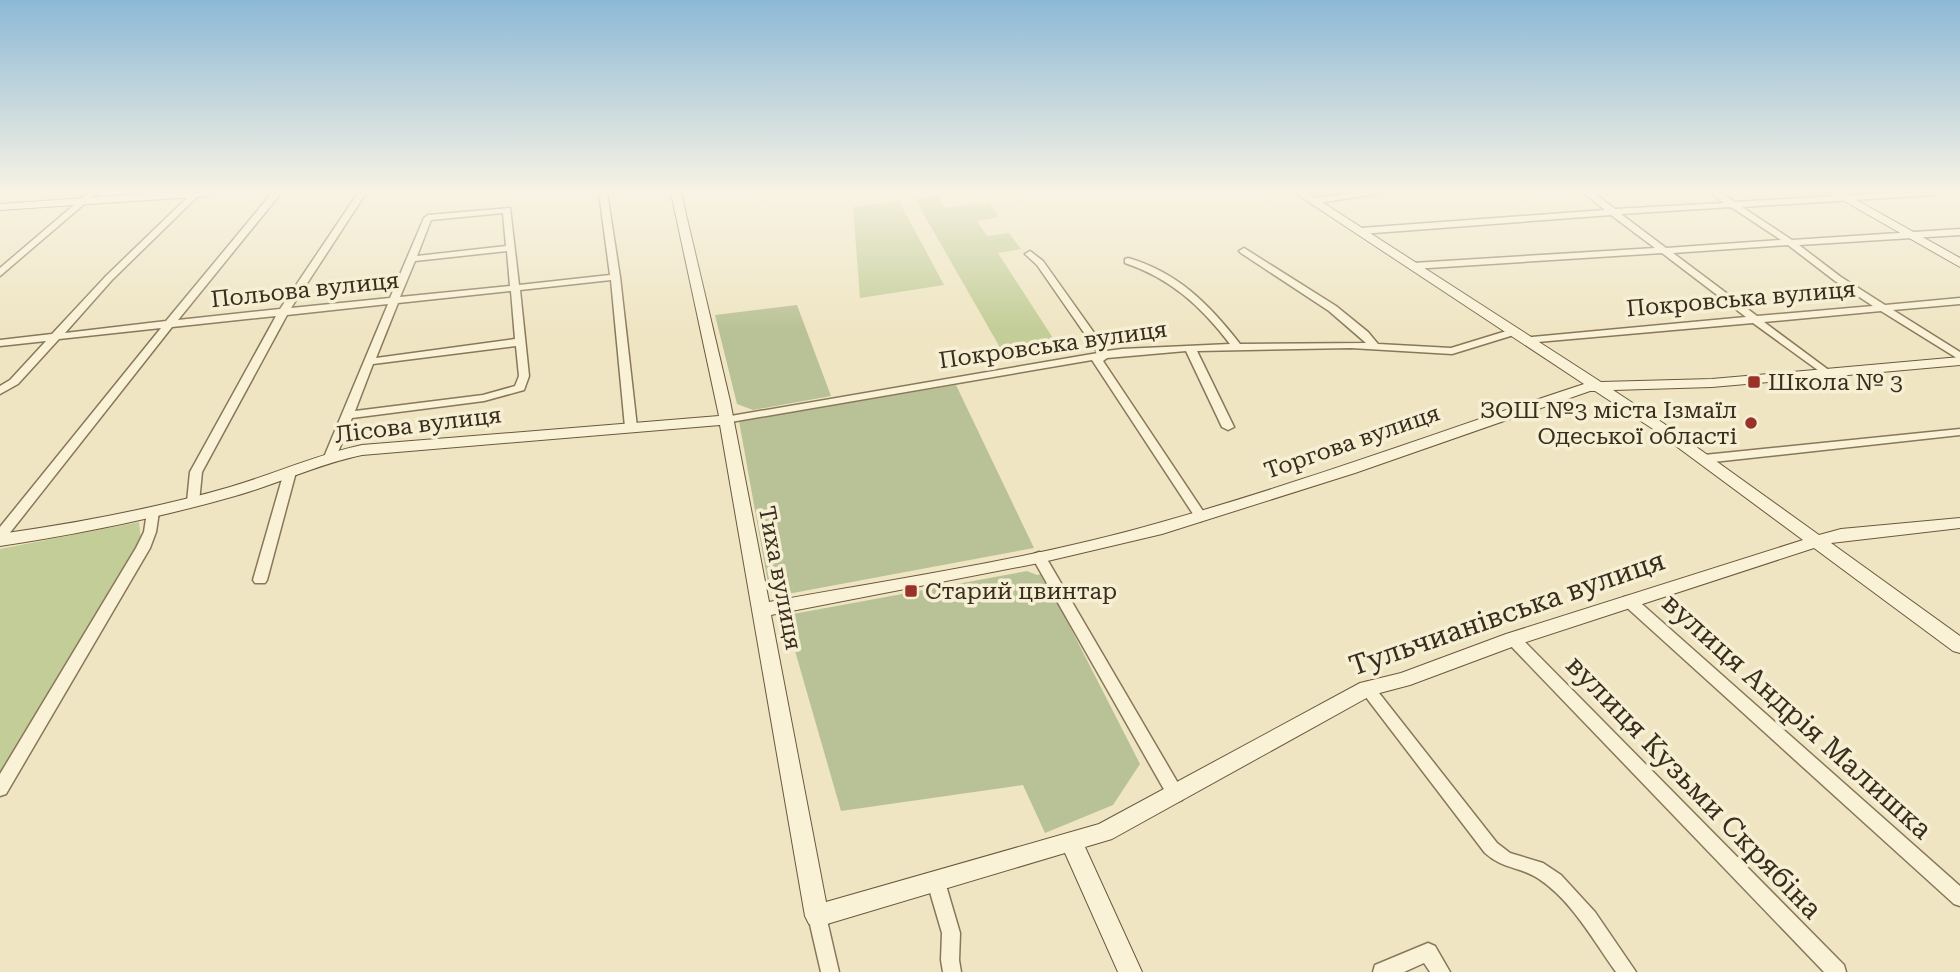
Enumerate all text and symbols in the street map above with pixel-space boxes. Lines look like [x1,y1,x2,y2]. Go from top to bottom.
street label: Польова вулиця [210,267,400,313]
street label: Покровська вулиця [1625,276,1857,322]
street label: Покровська вулиця [937,316,1169,374]
place label: Школа № 3 [1768,369,1903,396]
marker: Школа № 3 [1746,374,1762,390]
place label: ЗОШ №3 міста Ізмаїл Одеської області [1480,397,1737,450]
street label: Торгова вулиця [1261,399,1443,485]
street label: Лісова вулиця [333,401,503,449]
marker: ЗОШ №3 міста Ізмаїл Одеської області [1743,415,1759,431]
street label: Тиха вулиця [753,504,807,652]
street label: Тульчианівська вулиця [1345,543,1669,683]
place label: Старий цвинтар [925,578,1117,605]
marker: Старий цвинтар [903,583,919,599]
street label: вулиця Андрія Малишка [1655,586,1939,846]
street label: вулиця Кузьми Скрябіна [1559,648,1829,926]

